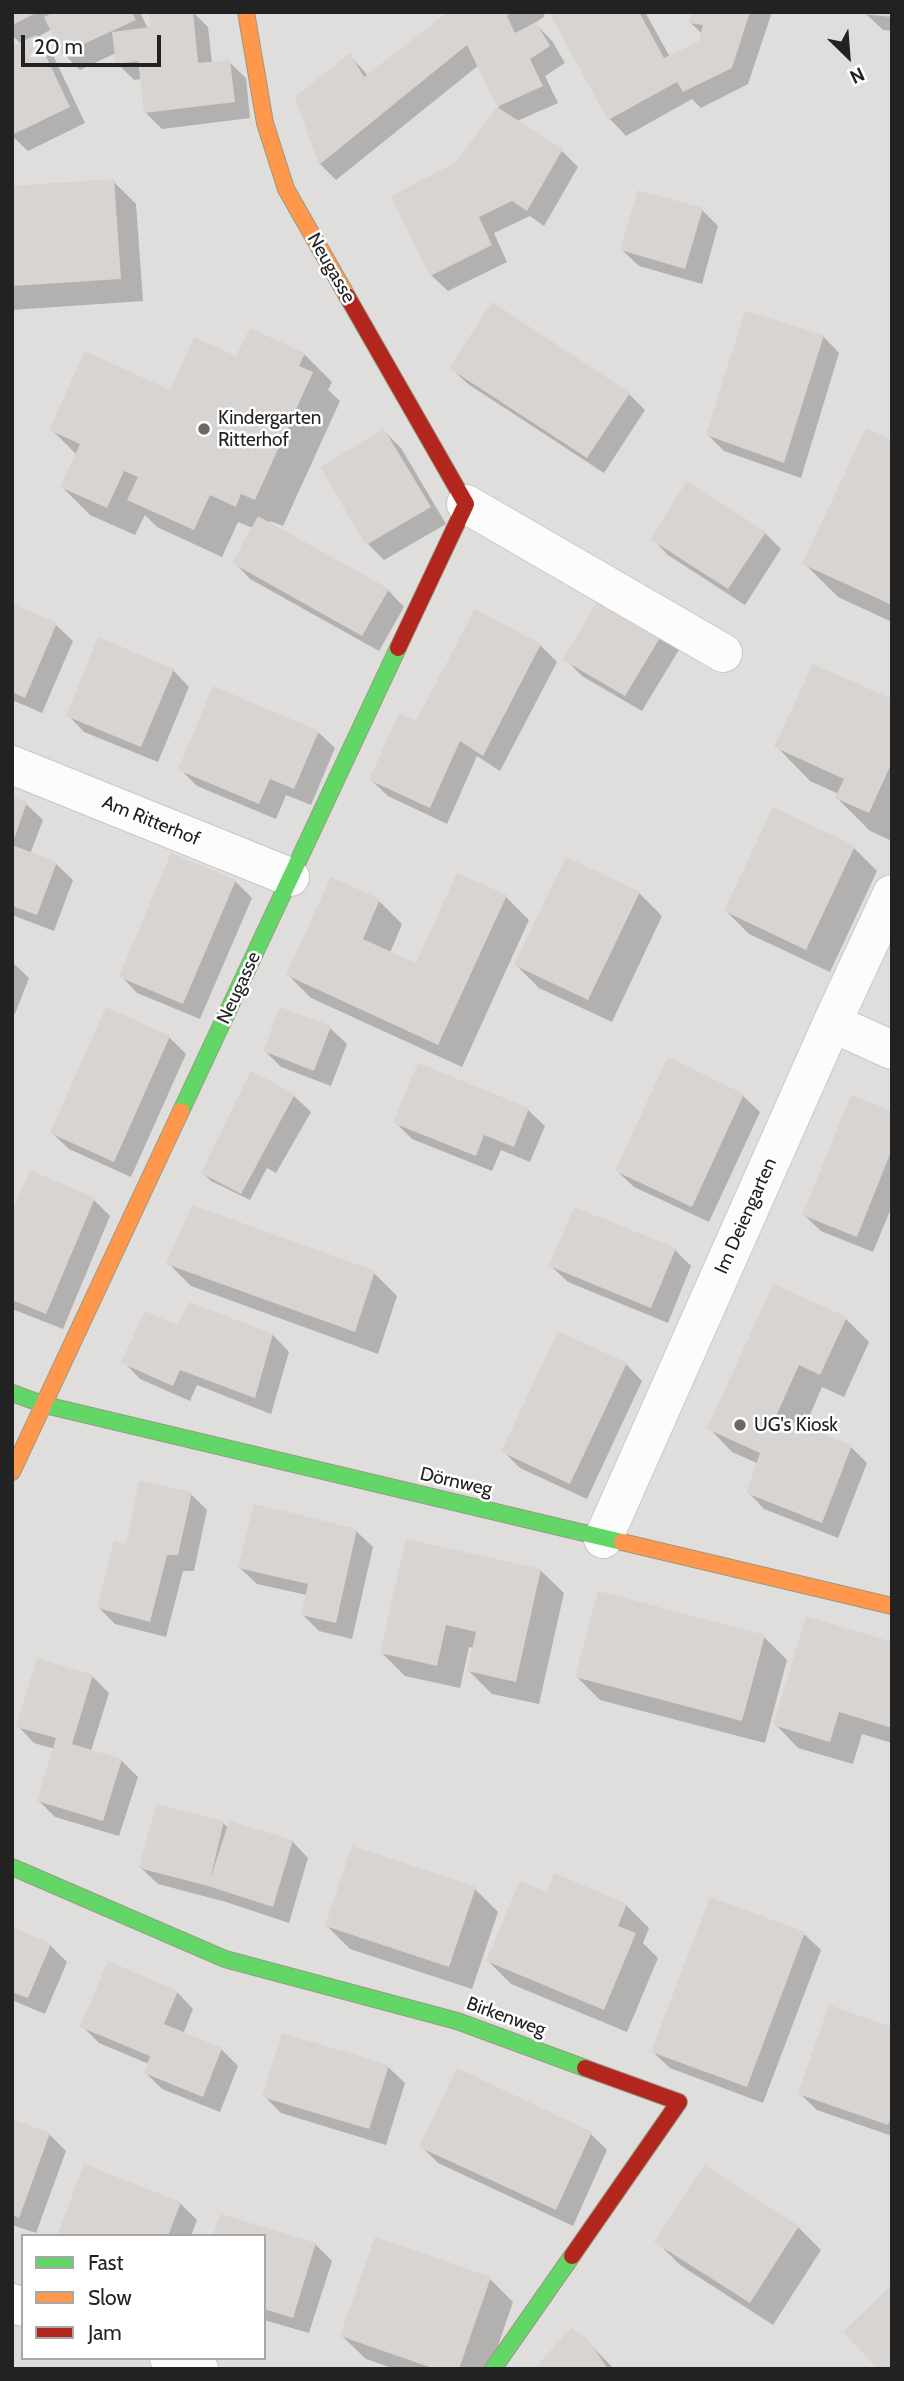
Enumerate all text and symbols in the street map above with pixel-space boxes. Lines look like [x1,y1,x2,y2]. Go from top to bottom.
scale bar [24,21,164,65]
north arrow [813,21,883,91]
text: 20 m [34,34,83,59]
text: N [846,62,868,89]
street label: Neugasse [302,229,360,307]
place label: Kindergarten Ritterhof [218,407,321,451]
marker: Kindergarten Ritterhof [196,421,212,437]
street label: Am Ritterhof [99,791,203,851]
street label: Neugasse [212,948,266,1028]
street label: Im Deiengarten [710,1154,782,1278]
place label: UG's Kiosk [754,1414,838,1436]
marker: UG's Kiosk [732,1417,748,1433]
street label: Dörnweg [418,1463,494,1501]
street label: Birkenweg [463,1992,549,2042]
legend [21,2234,266,2360]
text: Fast [88,2250,124,2275]
text: Slow [88,2285,132,2310]
text: Jam [88,2320,122,2345]

